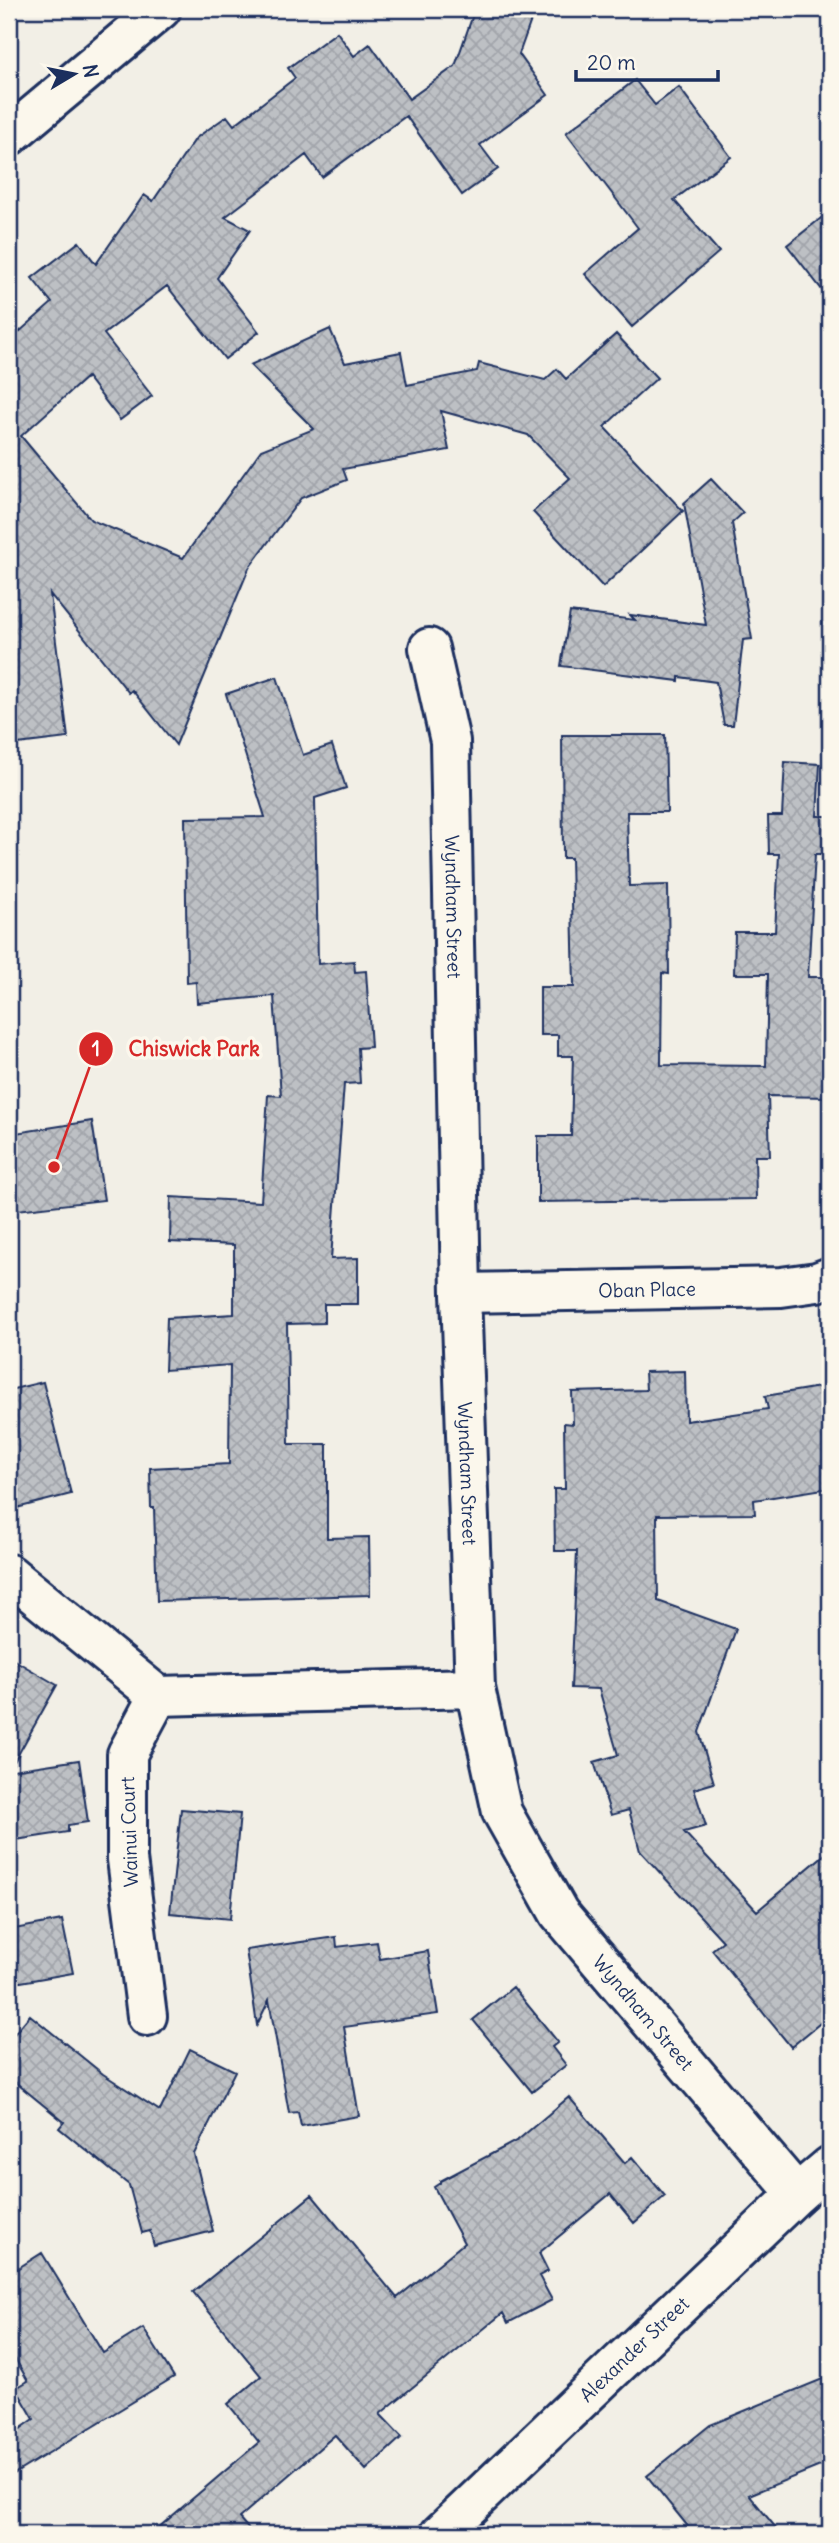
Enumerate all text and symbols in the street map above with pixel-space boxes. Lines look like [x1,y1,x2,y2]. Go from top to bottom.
north arrow [38,38,108,108]
scale bar [576,38,718,82]
text: 20 m [587,49,636,76]
text: N [78,62,104,80]
street label: Wyndham Street [440,835,467,979]
callout: Chiswick Park [79,1028,273,1070]
text: 1 [92,1035,100,1062]
text: Chiswick Park [128,1035,260,1062]
street label: Oban Place [598,1277,696,1302]
street label: Wyndham Street [453,1401,482,1546]
street label: Wainui Court [115,1776,143,1888]
street label: Wyndham Street [588,1950,699,2075]
street label: Alexander Street [574,2292,694,2407]

